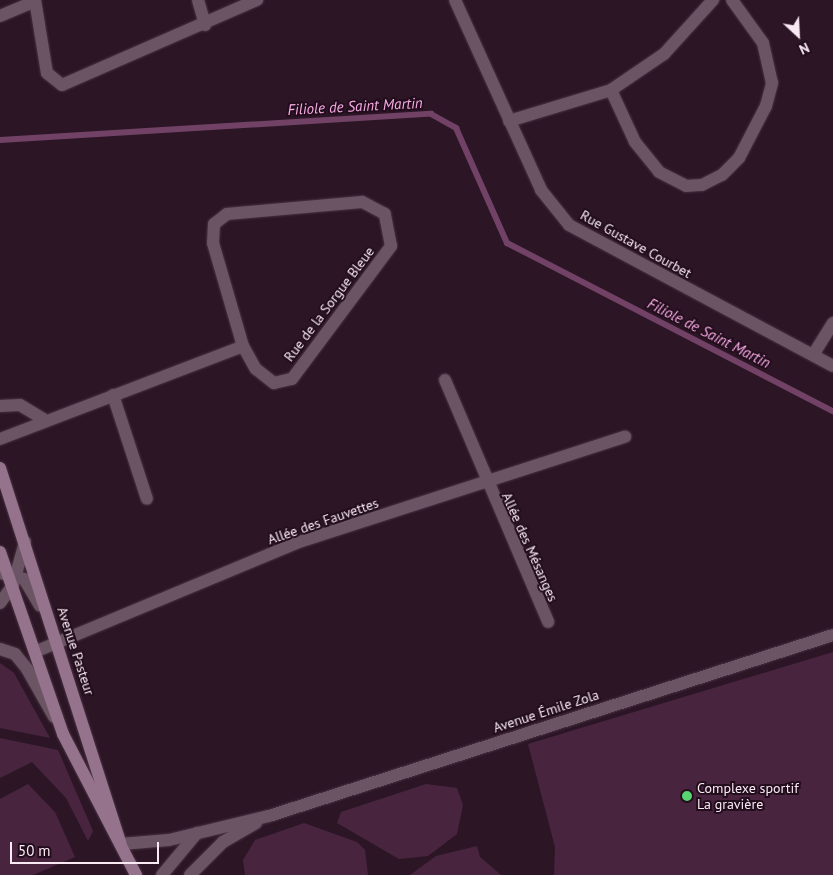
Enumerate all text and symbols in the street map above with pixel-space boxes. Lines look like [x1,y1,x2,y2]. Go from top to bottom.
north arrow [773,10,823,60]
text: N [796,38,812,59]
water label: Filiole de Saint Martin [287,93,423,119]
street label: Rue Gustave Courbet [578,206,694,282]
street label: Rue de la Sorgue Bleue [280,243,378,365]
water label: Filiole de Saint Martin [645,294,773,372]
street label: Allée des Mésanges [498,490,562,604]
street label: Allée des Fauvettes [265,494,381,548]
street label: Avenue Pasteur [54,605,98,697]
street label: Avenue Émile Zola [491,686,601,736]
place label: Complexe sportif La gravière [697,780,799,812]
marker: Complexe sportif La gravière [681,790,693,802]
scale bar [12,832,161,864]
text: 50 m [18,841,51,860]

